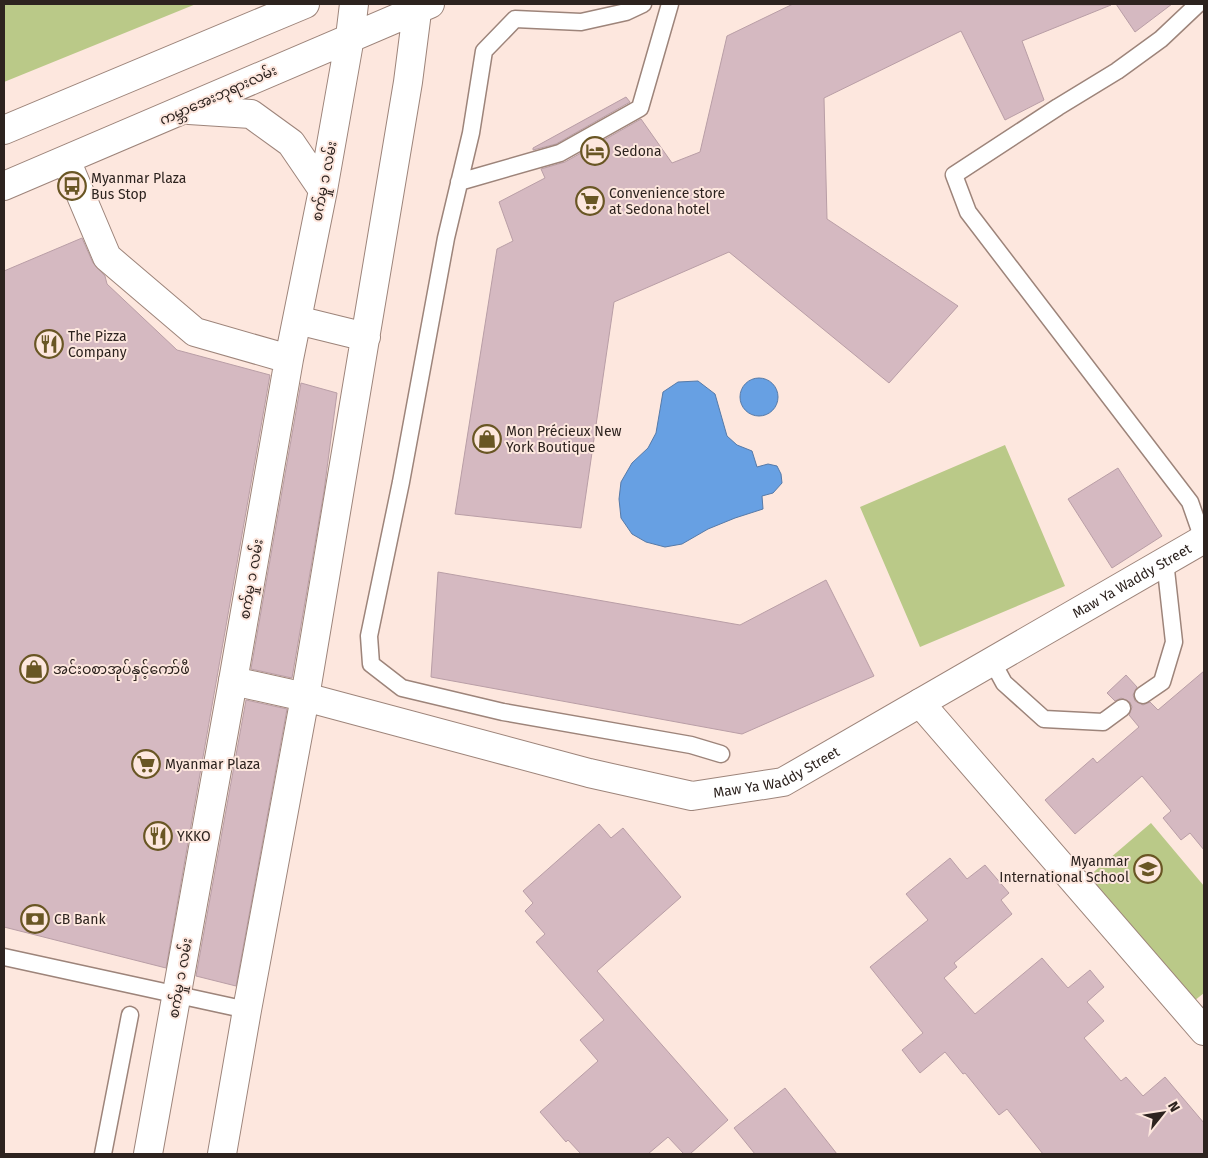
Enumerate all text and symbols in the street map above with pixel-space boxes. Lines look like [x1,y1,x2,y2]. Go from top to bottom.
street label: ကမ္ဘာအေးဘုရားလမ်း [156,60,281,132]
hotel icon: Sedona [580,136,610,166]
street label: စက်မှု ၁ လမ်း [306,139,343,223]
place label: Sedona [614,143,662,160]
place label: Myanmar Plaza Bus Stop [91,170,186,203]
bus stop icon: Myanmar Plaza Bus Stop [57,171,87,201]
place label: Convenience store at Sedona hotel [609,185,725,218]
supermarket icon: Convenience store at Sedona hotel [575,186,605,216]
place label: The Pizza Company [68,328,127,361]
restaurant icon: The Pizza Company [34,329,64,359]
place label: Mon Précieux New York Boutique [506,423,622,456]
shop icon: Mon Précieux New York Boutique [472,424,502,454]
street label: စက်မှု ၁ လမ်း [234,537,270,621]
street label: Maw Ya Waddy Street [1070,540,1195,622]
shop icon: အင်းဝစာအုပ်နှင့်ကော်ဖီ [19,654,49,684]
place label: အင်းဝစာအုပ်နှင့်ကော်ဖီ [53,659,190,681]
street label: Maw Ya Waddy Street [712,743,844,802]
supermarket icon: Myanmar Plaza [131,749,161,779]
place label: Myanmar Plaza [165,756,260,773]
restaurant icon: YKKO [143,821,173,851]
place label: YKKO [177,828,211,845]
place label: Myanmar International School [999,853,1130,886]
school or university icon: Myanmar International School [1133,854,1163,884]
bank icon: CB Bank [20,904,50,934]
place label: CB Bank [54,911,106,928]
street label: စက်မှု ၁ လမ်း [163,936,199,1020]
north arrow [1138,1088,1188,1138]
text: N [1164,1098,1184,1115]

